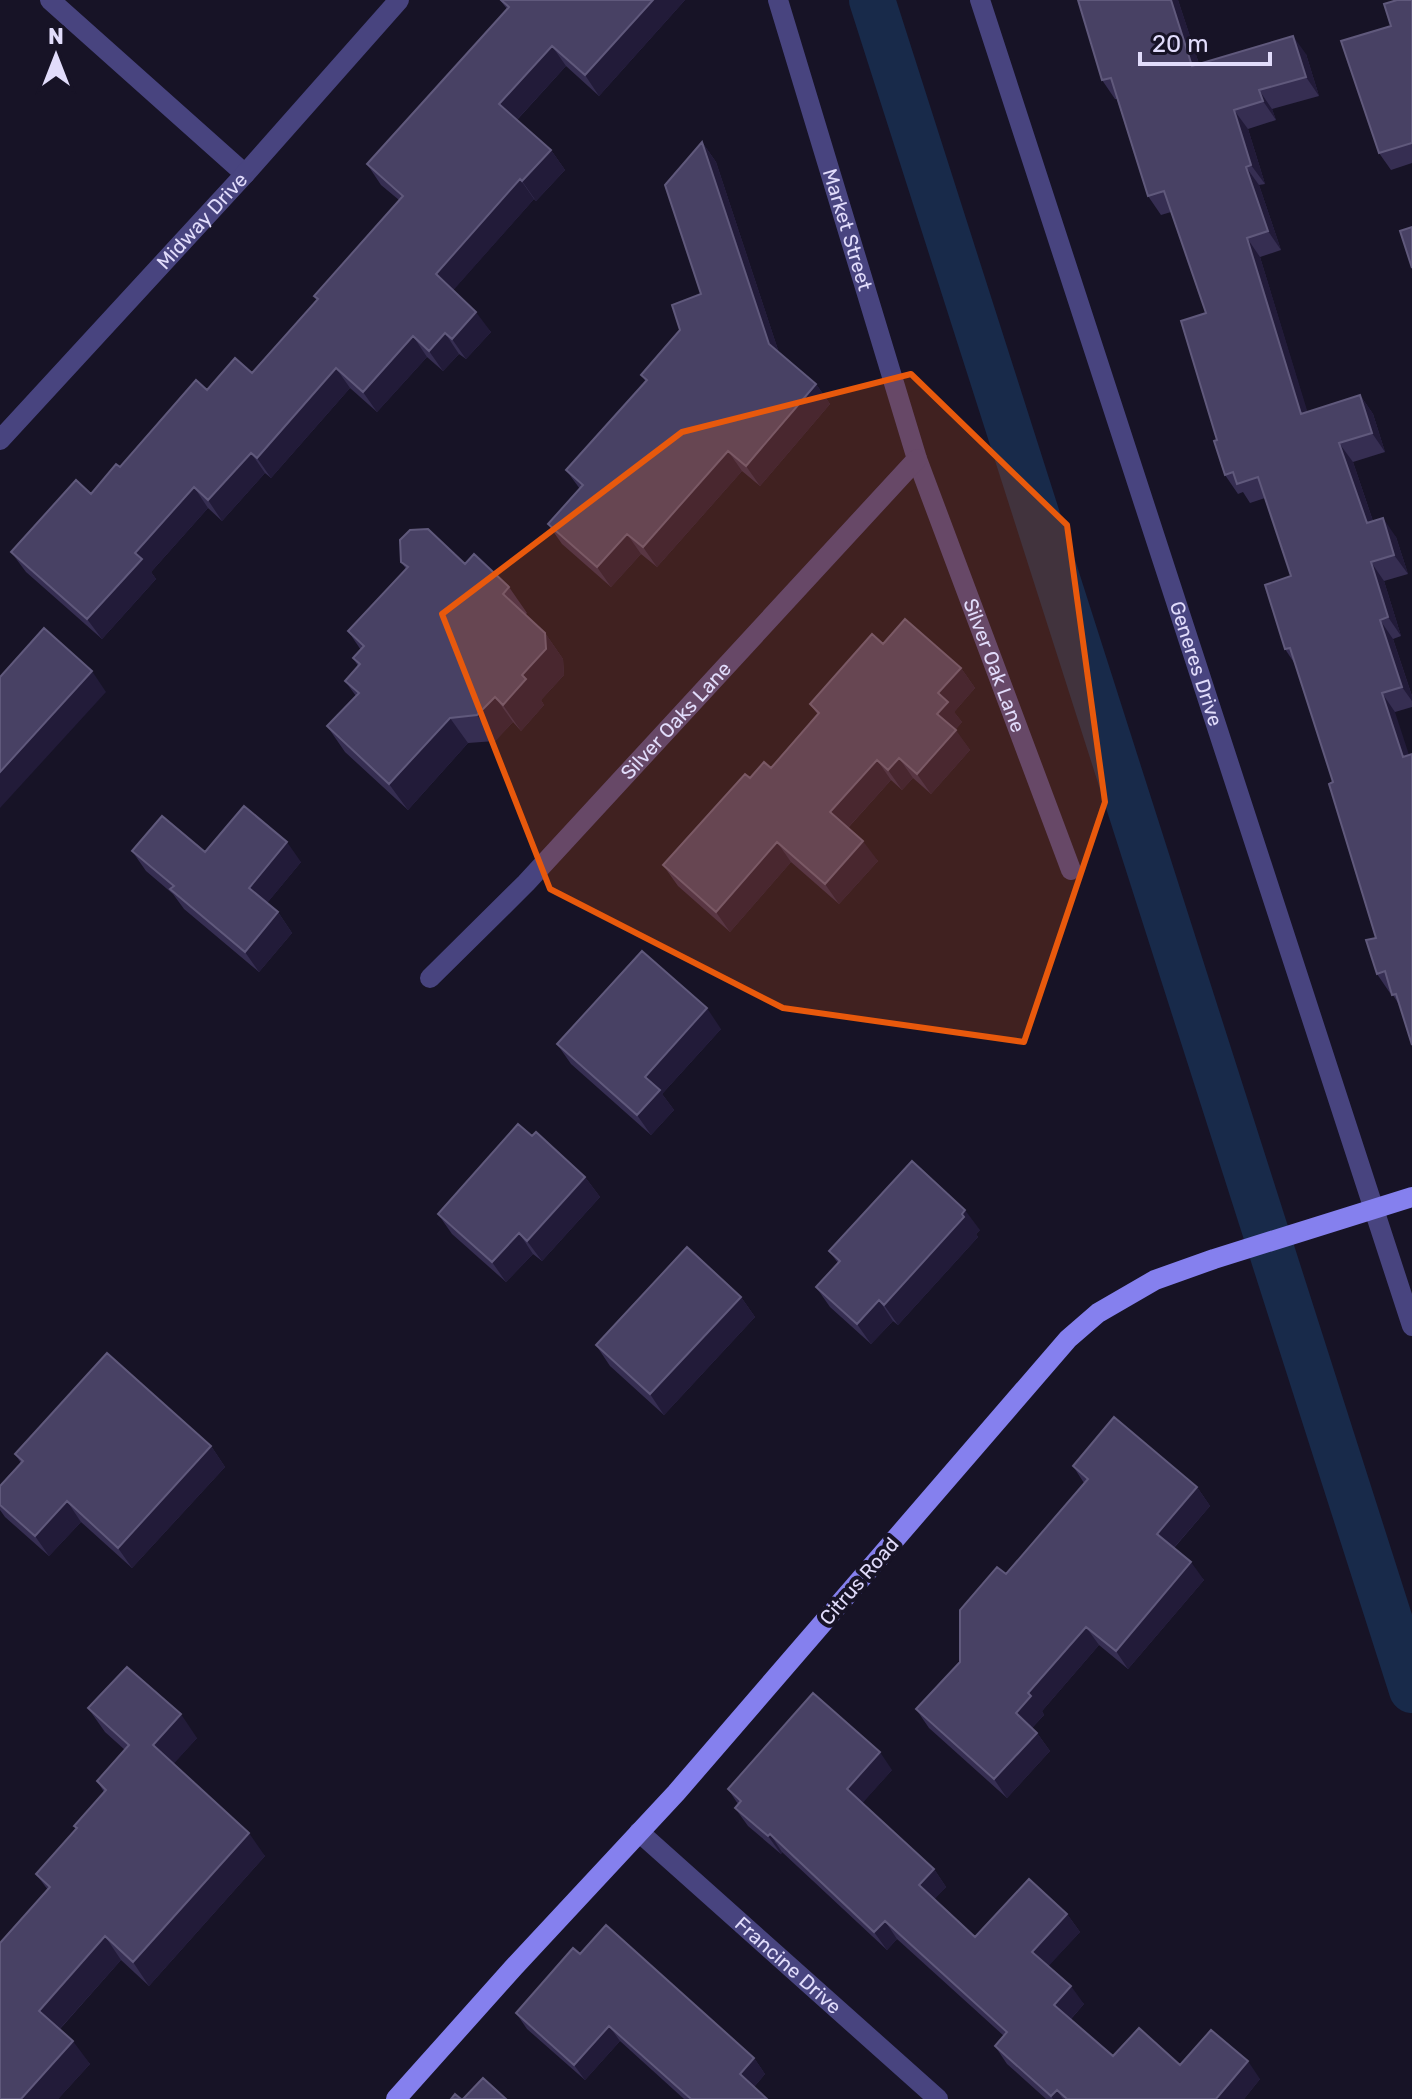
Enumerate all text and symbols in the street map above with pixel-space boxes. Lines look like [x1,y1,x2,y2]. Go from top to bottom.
north arrow [16,16,96,96]
scale bar [1140,16,1270,66]
text: N [48,23,64,50]
text: 20 m [1152,30,1209,58]
street label: Market Street [818,166,877,294]
street label: Midway Drive [151,168,252,274]
street label: Silver Oak Lane [958,595,1030,736]
street label: Generes Drive [1165,598,1228,729]
street label: Silver Oaks Lane [616,657,736,784]
street label: Citrus Road [814,1532,904,1630]
street label: Francine Drive [730,1912,846,2019]

